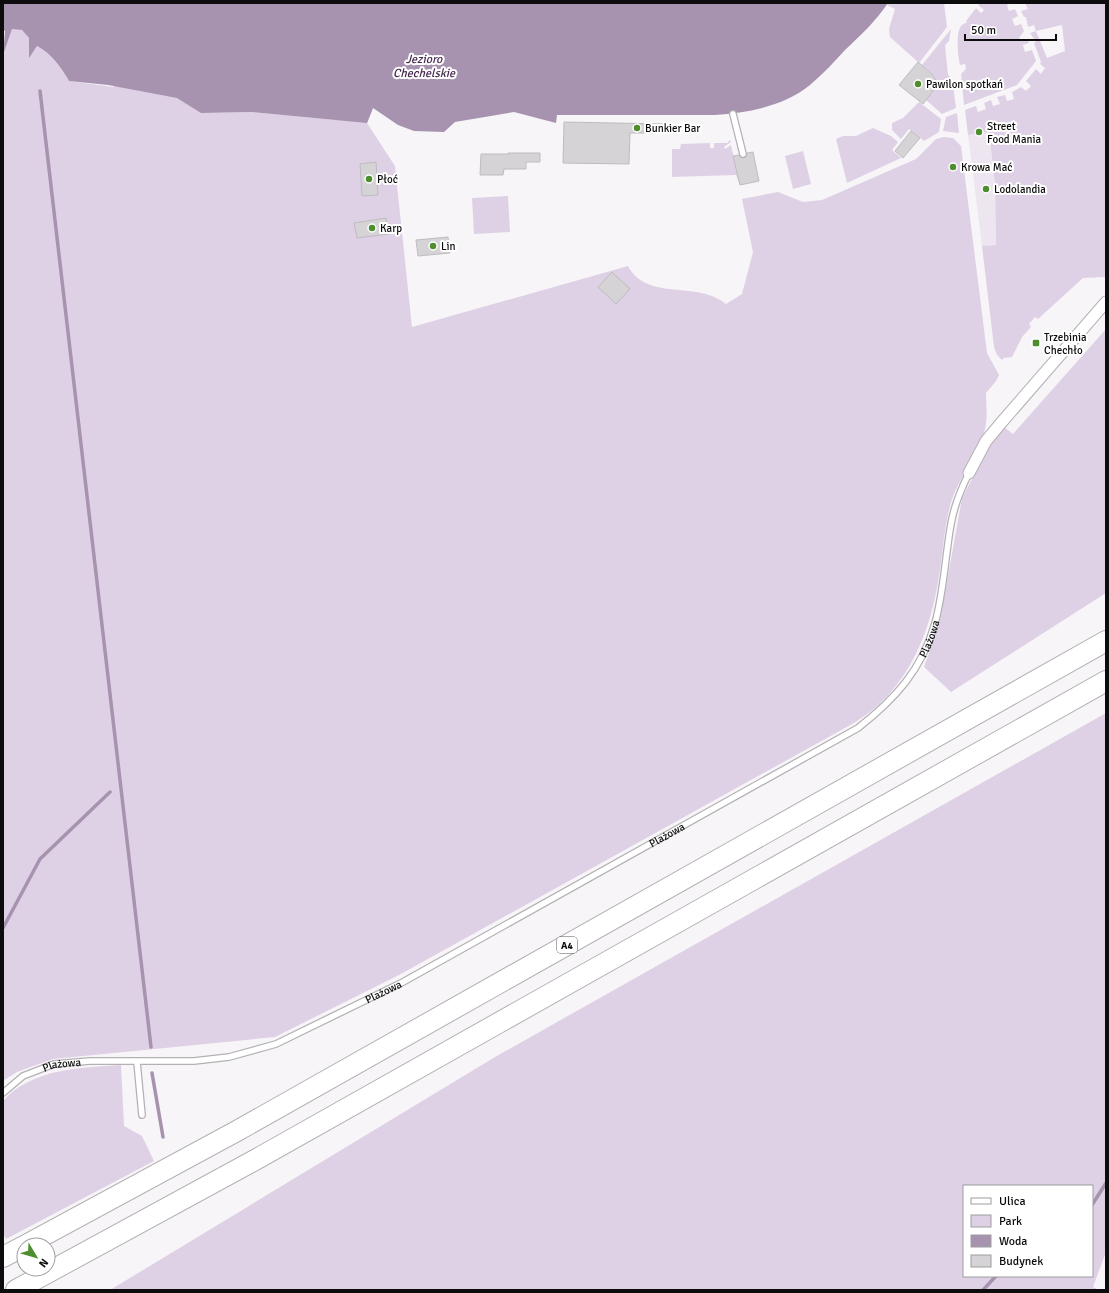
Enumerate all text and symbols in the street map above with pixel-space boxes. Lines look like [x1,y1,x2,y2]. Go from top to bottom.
scale bar [965,16,1056,42]
text: 50 m [971,23,996,38]
water label: Jezioro Chechelskie [393,52,456,81]
place label: Pawilon spotkań [926,78,1003,91]
marker: Pawilon spotkań [913,79,923,89]
place label: Street Food Mania [987,120,1042,146]
place label: Bunkier Bar [645,122,700,135]
marker: Bunkier Bar [632,123,642,133]
marker: Street Food Mania [974,127,984,137]
place label: Krowa Mać [961,161,1012,174]
marker: Krowa Mać [948,162,958,172]
place label: Płoć [377,173,398,186]
marker: Płoć [364,174,374,184]
place label: Lodolandia [994,183,1046,196]
marker: Lodolandia [981,184,991,194]
place label: Karp [380,222,402,235]
marker: Karp [367,223,377,233]
place label: Lin [441,240,456,253]
marker: Lin [428,241,438,251]
place label: Trzebinia Chechło [1044,331,1087,357]
marker: Trzebinia Chechło [1031,338,1041,348]
street label: Plażowa [917,618,943,660]
street label: Plażowa [647,820,688,850]
road number: A4 [557,937,577,953]
street label: Plażowa [363,978,404,1006]
street label: Plażowa [41,1056,82,1075]
legend [963,1185,1093,1277]
text: Ulica [999,1194,1026,1209]
text: Park [999,1214,1022,1229]
text: Woda [999,1234,1027,1249]
north arrow [16,1237,56,1277]
text: Budynek [999,1254,1043,1269]
text: N [36,1256,51,1270]

